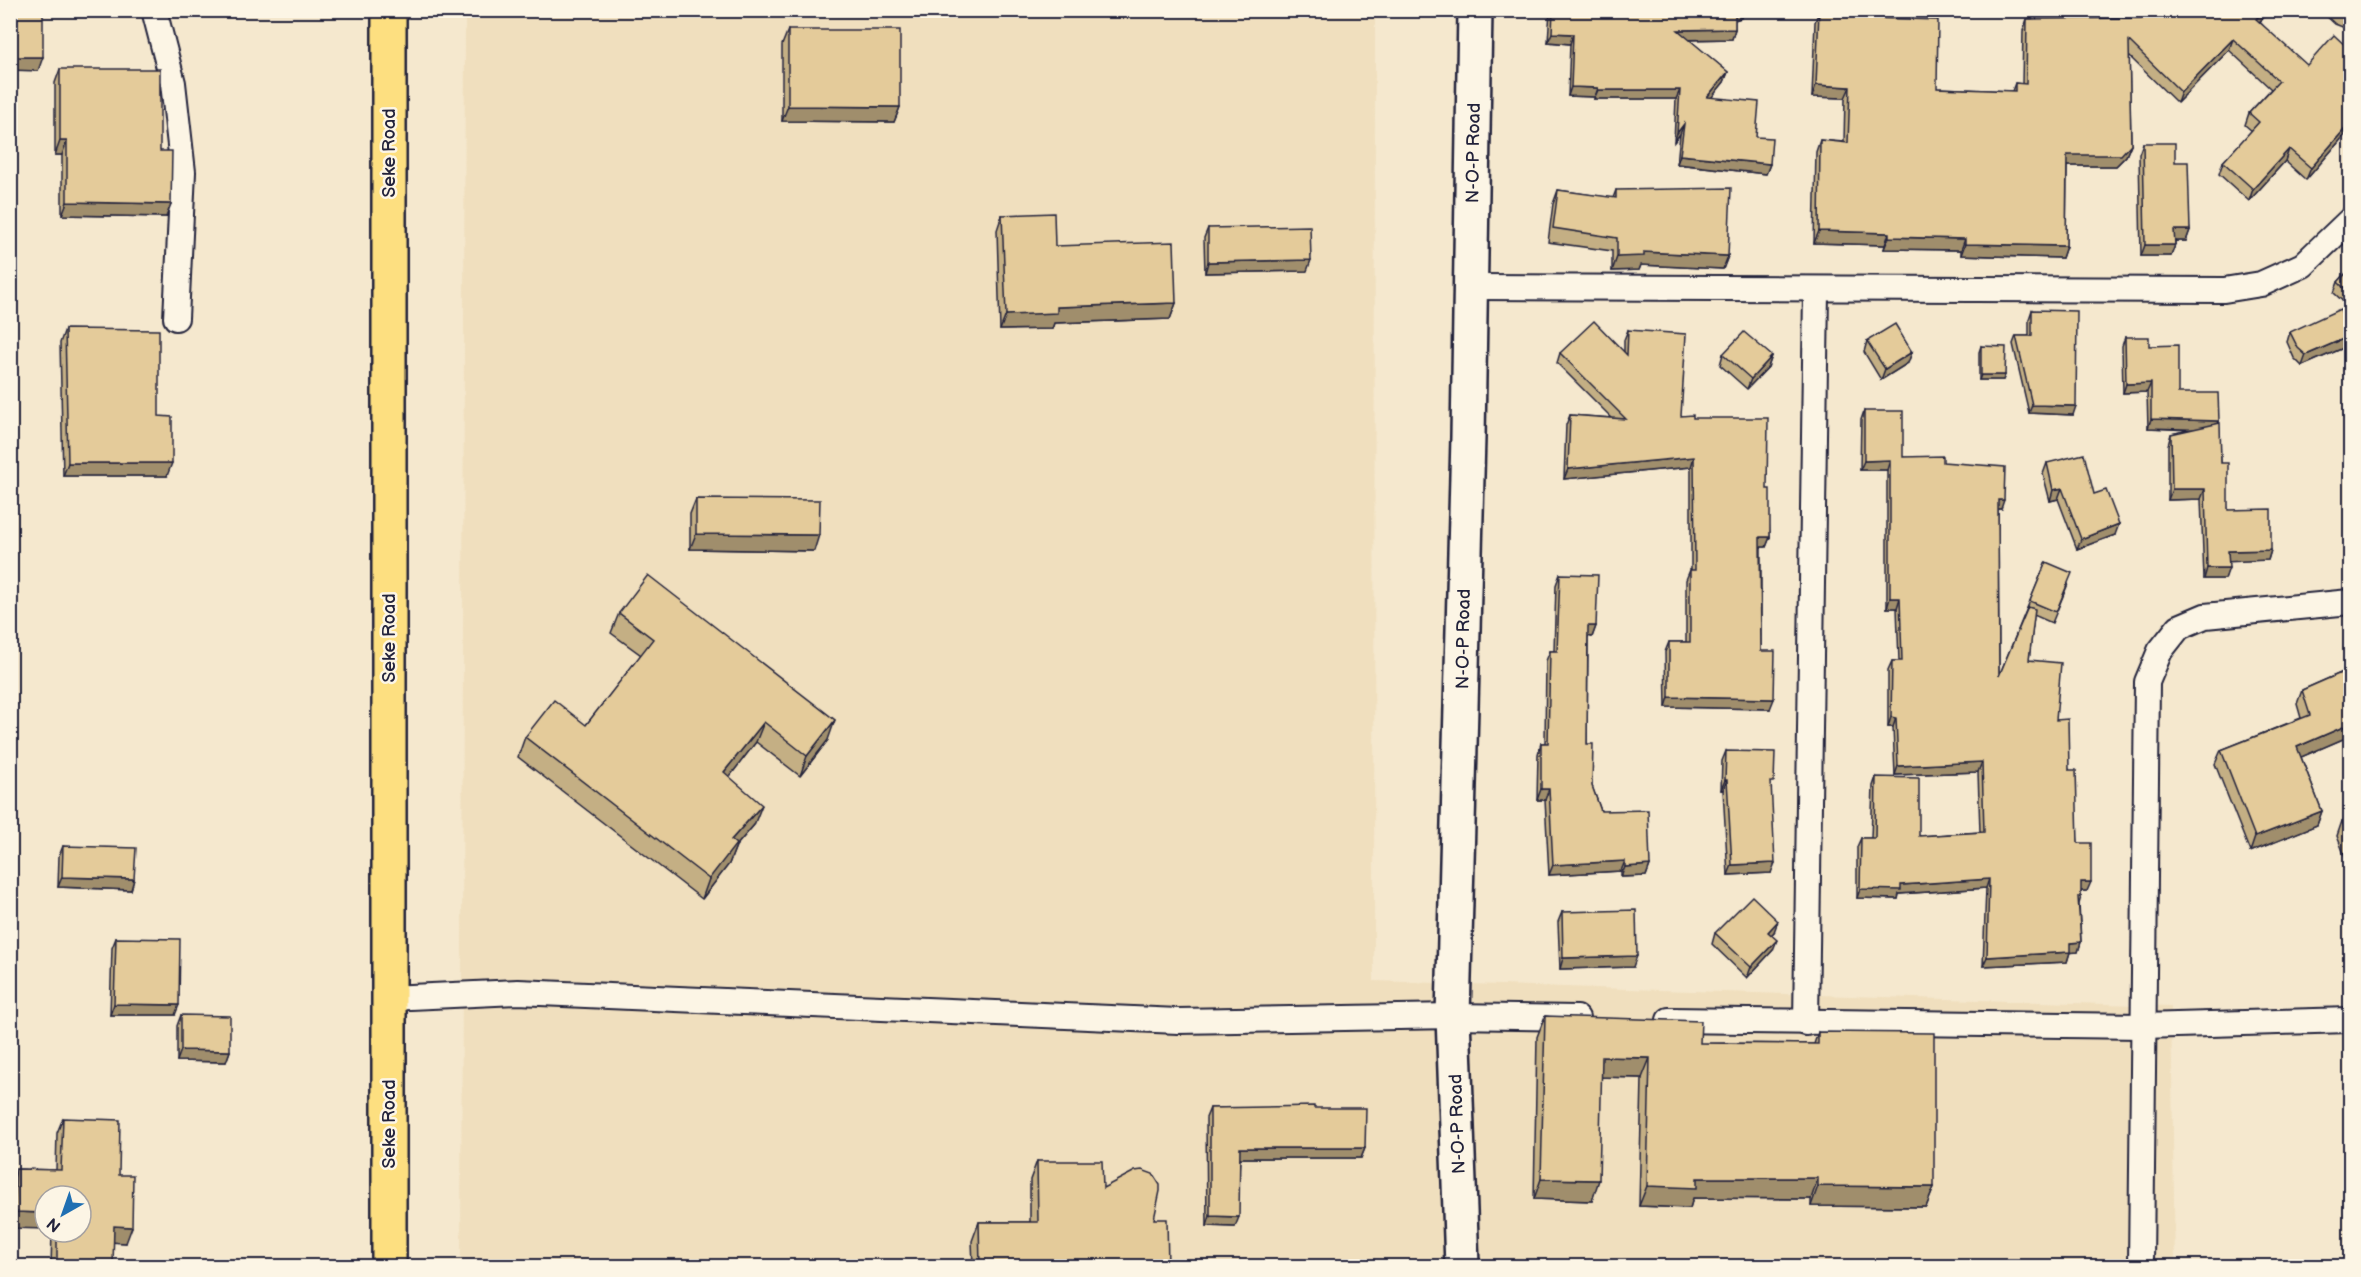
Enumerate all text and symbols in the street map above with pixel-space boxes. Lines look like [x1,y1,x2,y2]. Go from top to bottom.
street label: N-O-P Road [1462,103,1485,203]
street label: Seke Road [379,108,400,198]
street label: N-O-P Road [1452,589,1475,689]
street label: Seke Road [379,593,400,683]
street label: N-O-P Road [1445,1074,1470,1174]
street label: Seke Road [379,1079,400,1169]
north arrow [33,1184,93,1244]
text: N [44,1213,65,1235]

